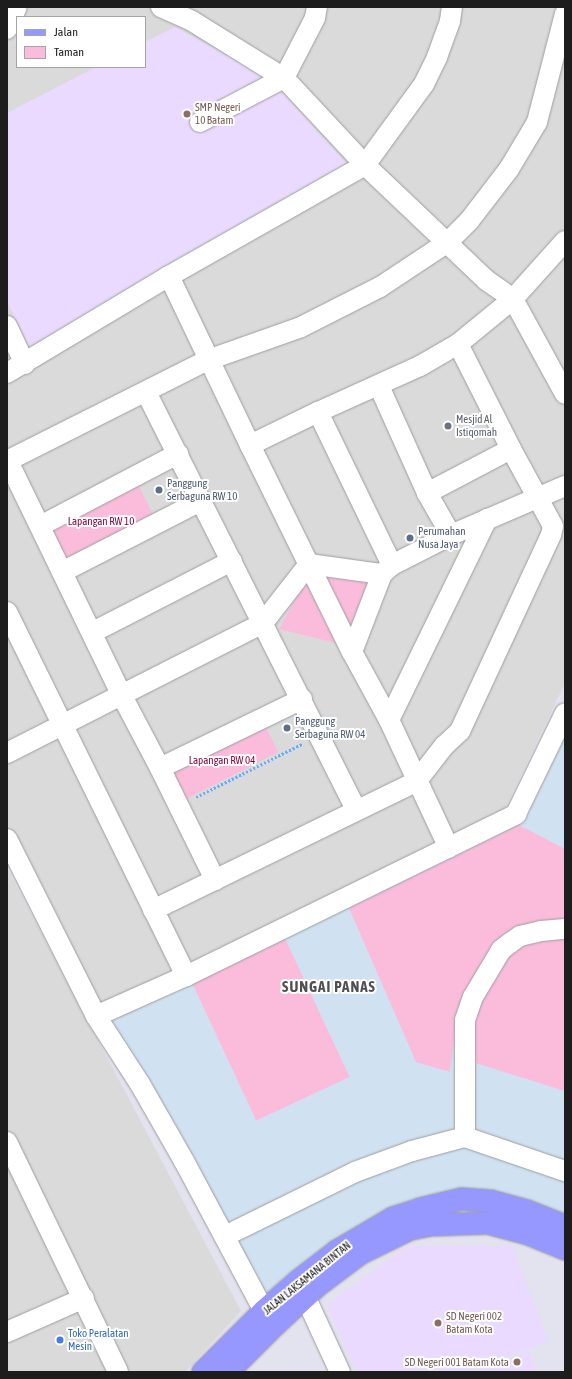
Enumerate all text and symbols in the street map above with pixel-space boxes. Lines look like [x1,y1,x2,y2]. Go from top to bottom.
legend [16,16,146,68]
text: Jalan [54,25,78,39]
text: Taman [54,45,84,59]
place label: SMP Negeri 10 Batam [195,101,241,127]
marker: SMP Negeri 10 Batam [182,109,192,119]
place label: Mesjid Al Istiqomah [456,413,497,439]
marker: Mesjid Al Istiqomah [443,421,453,431]
place label: Panggung Serbaguna RW 10 [167,477,237,503]
marker: Panggung Serbaguna RW 10 [154,485,164,495]
park label: Lapangan RW 10 [68,514,134,528]
place label: Perumahan Nusa Jaya [418,525,466,551]
marker: Perumahan Nusa Jaya [405,533,415,543]
place label: Panggung Serbaguna RW 04 [295,715,365,741]
marker: Panggung Serbaguna RW 04 [282,723,292,733]
park label: Lapangan RW 04 [189,753,255,767]
district label: SUNGAI PANAS [282,978,376,996]
street label: JALAN LAKSAMANA BINTAN [261,1239,353,1317]
place label: SD Negeri 002 Batam Kota [446,1310,502,1336]
marker: SD Negeri 002 Batam Kota [433,1318,443,1328]
place label: Toko Peralatan Mesin [68,1327,129,1353]
marker: Toko Peralatan Mesin [55,1335,65,1345]
place label: SD Negeri 001 Batam Kota [405,1355,509,1369]
marker: SD Negeri 001 Batam Kota [512,1357,522,1367]

